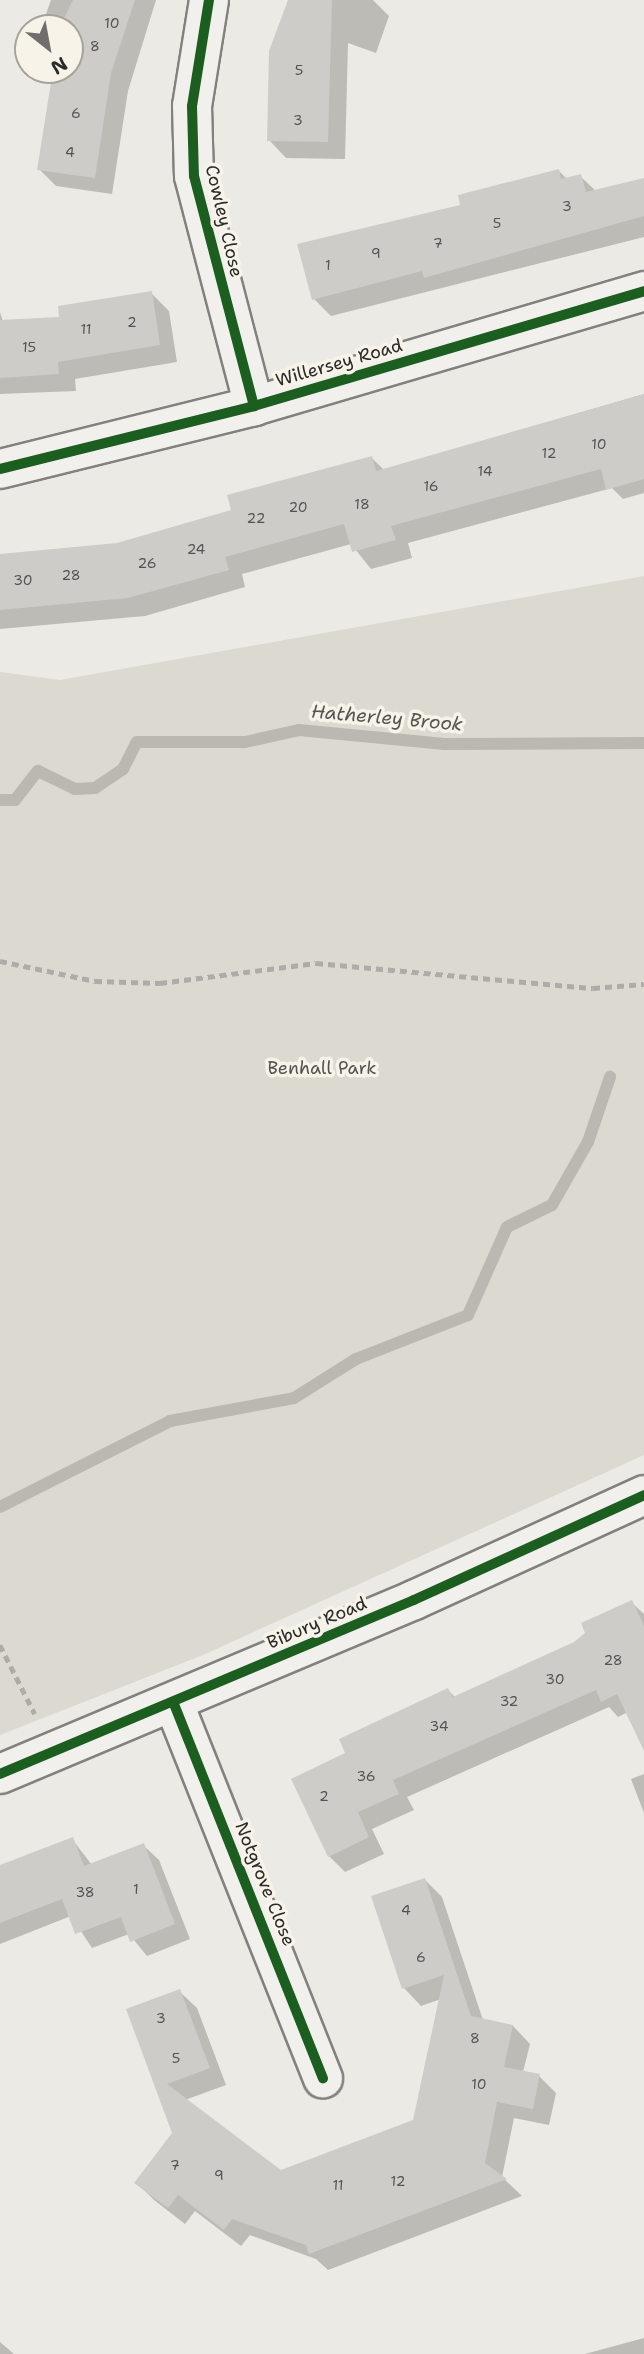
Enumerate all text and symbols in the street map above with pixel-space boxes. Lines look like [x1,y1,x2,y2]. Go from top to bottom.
north arrow [14,14,84,84]
house number: 10 [104,15,120,31]
house number: 8 [90,38,100,54]
text: N [46,51,72,80]
house number: 5 [295,62,303,78]
house number: 6 [71,105,81,121]
house number: 3 [293,112,303,128]
house number: 4 [65,144,75,160]
street label: Cowley Close [201,163,247,279]
house number: 3 [562,198,572,214]
house number: 5 [493,215,501,231]
house number: 7 [433,235,443,251]
house number: 9 [371,245,381,261]
house number: 1 [325,257,331,273]
house number: 2 [127,314,137,330]
house number: 11 [80,321,92,337]
street label: Willersey Road [273,335,405,391]
house number: 15 [22,339,36,355]
house number: 10 [591,436,607,452]
house number: 12 [542,445,556,461]
house number: 14 [477,463,493,479]
house number: 16 [423,478,439,494]
house number: 18 [354,496,370,512]
house number: 20 [288,499,308,515]
house number: 22 [247,510,265,526]
house number: 24 [187,541,205,557]
house number: 26 [138,555,156,571]
house number: 28 [61,567,81,583]
house number: 30 [13,572,33,588]
water label: Hatherley Brook [310,700,464,736]
park label: Benhall Park [267,1057,377,1079]
street label: Bibury Road [264,1592,370,1654]
house number: 28 [603,1652,623,1668]
house number: 30 [545,1671,565,1687]
house number: 32 [500,1693,518,1709]
house number: 34 [429,1718,449,1734]
house number: 36 [356,1768,376,1784]
house number: 2 [319,1788,329,1804]
street label: Notgrove Close [230,1819,300,1949]
house number: 1 [133,1881,139,1897]
house number: 38 [75,1884,95,1900]
house number: 4 [401,1902,411,1918]
house number: 6 [416,1949,426,1965]
house number: 3 [156,2010,166,2026]
house number: 8 [470,2030,480,2046]
house number: 5 [172,2050,180,2066]
house number: 10 [471,2076,487,2092]
house number: 7 [170,2157,180,2173]
house number: 9 [214,2167,224,2183]
house number: 12 [391,2173,405,2189]
house number: 11 [332,2177,344,2193]

